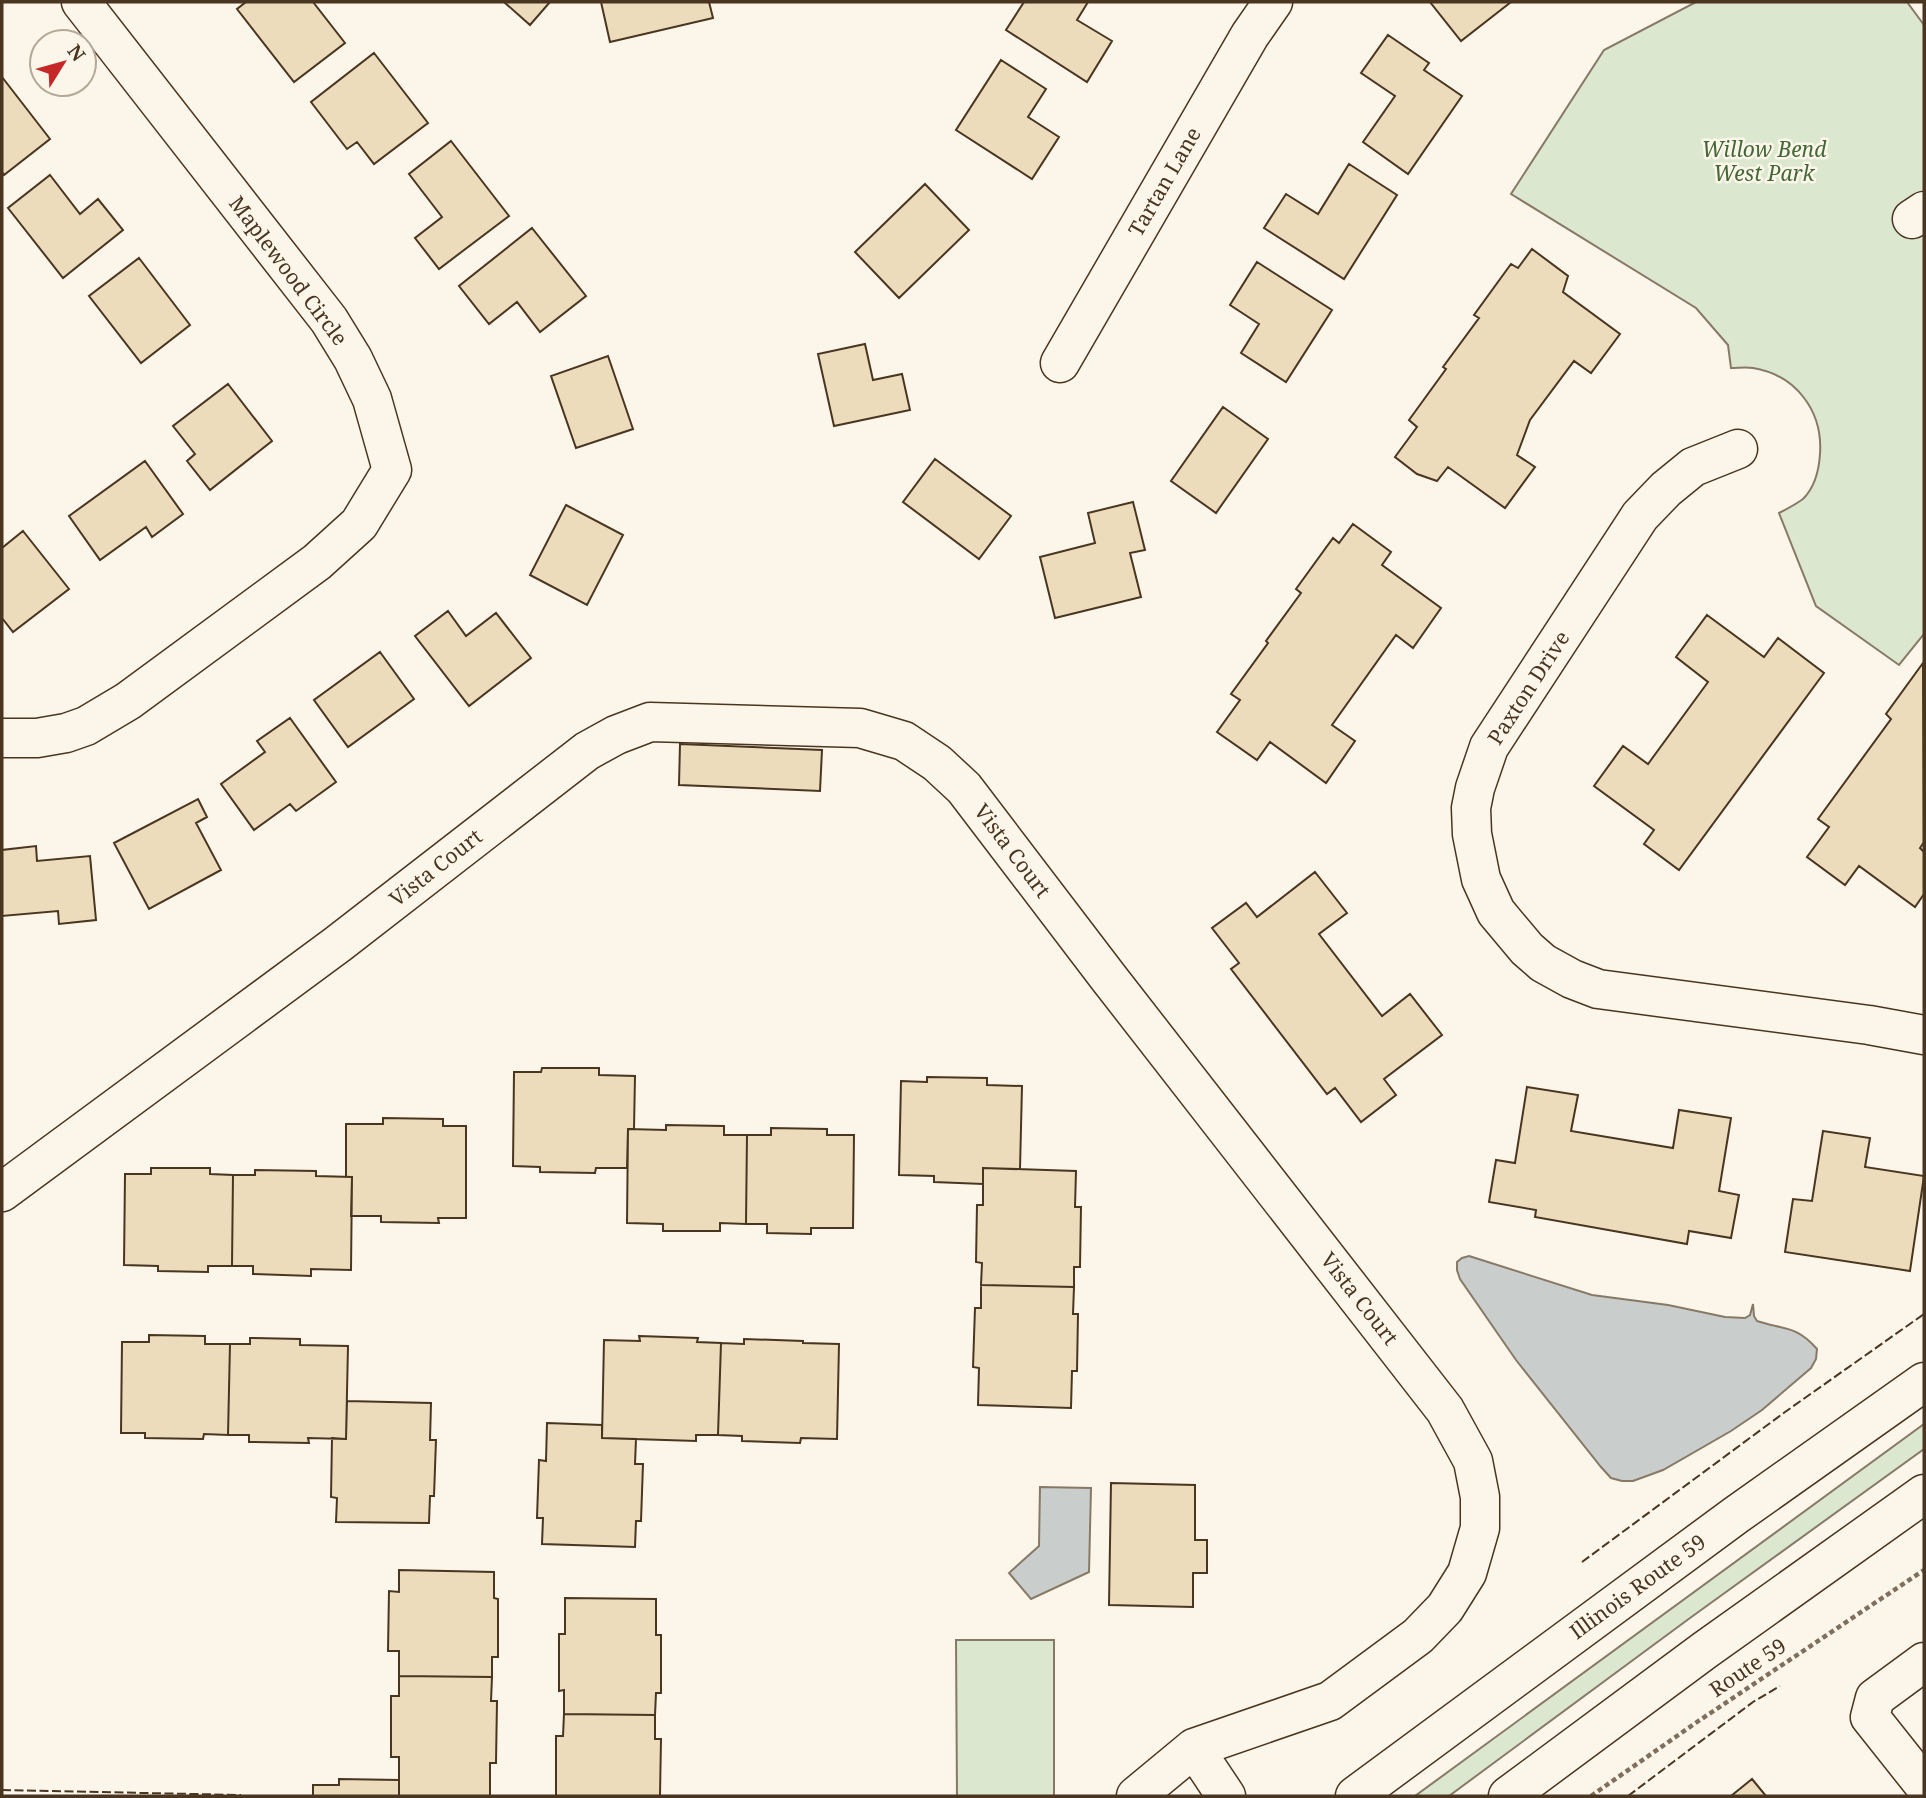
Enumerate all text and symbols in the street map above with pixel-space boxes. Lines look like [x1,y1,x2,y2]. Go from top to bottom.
north arrow [28,28,98,98]
text: N [62,39,91,67]
street label: Tartan Lane [1122,122,1207,241]
park label: Willow Bend West Park [1702,135,1827,187]
street label: Maplewood Circle [223,190,354,351]
street label: Paxton Drive [1481,625,1575,750]
street label: Vista Court [968,798,1057,903]
street label: Vista Court [383,822,488,912]
street label: Vista Court [1315,1246,1405,1351]
street label: Illinois Route 59 [1564,1527,1711,1645]
street label: Route 59 [1704,1631,1791,1703]

